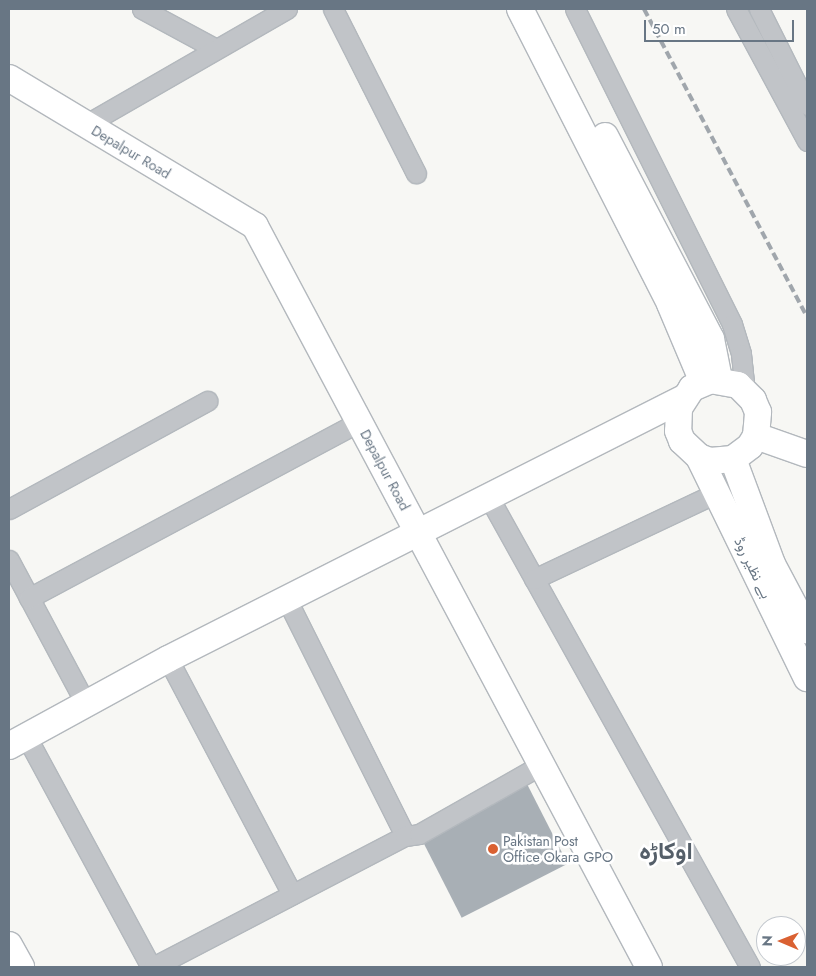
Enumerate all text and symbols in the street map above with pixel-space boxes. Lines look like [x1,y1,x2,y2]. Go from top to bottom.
scale bar [646,10,796,42]
text: 50 m [652,18,686,40]
street label: Depalpur Road [88,122,174,182]
street label: Depalpur Road [357,427,413,513]
street label: بے نظیر روڈ [731,535,775,601]
place label: Pakistan Post Office Okara GPO [503,833,613,866]
district label: اوکاڑہ [639,837,693,865]
marker: Pakistan Post Office Okara GPO [487,843,499,855]
north arrow [756,916,806,966]
text: N [757,935,777,946]

